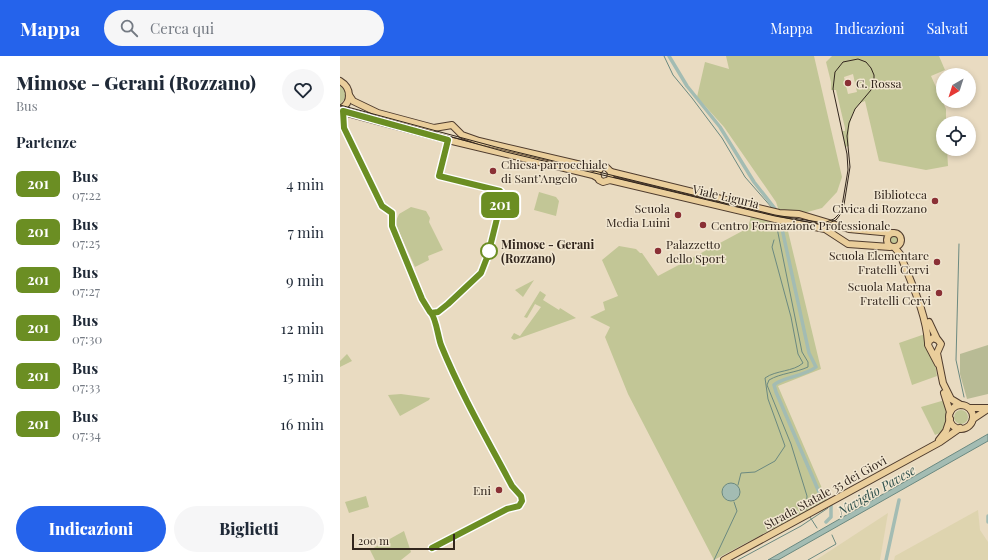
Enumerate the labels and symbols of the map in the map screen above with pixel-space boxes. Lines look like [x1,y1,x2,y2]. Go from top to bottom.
north arrow [936,68,976,108]
place label: G. Rossa [856,75,902,91]
marker: G. Rossa [843,78,853,88]
place label: Chiesa parrocchiale di Sant’Angelo [501,156,608,186]
marker: Chiesa parrocchiale di Sant’Angelo [488,166,498,176]
street label: Viale Liguria [690,180,761,211]
place label: Biblioteca Civica di Rozzano [832,186,927,216]
line badge: 201 [477,192,523,218]
marker: Biblioteca Civica di Rozzano [930,196,940,206]
place label: Scuola Media Luini [606,200,670,230]
marker: Scuola Media Luini [673,210,683,220]
place label: Centro Formazione Professionale [711,217,890,233]
marker: Centro Formazione Professionale [698,220,708,230]
place label: Mimose - Gerani (Rozzano) [501,236,594,266]
place label: Palazzetto dello Sport [666,236,726,266]
marker: Mimose - Gerani (Rozzano) [480,242,498,260]
marker: Palazzetto dello Sport [653,246,663,256]
place label: Scuola Elementare Fratelli Cervi [829,247,929,277]
marker: Scuola Elementare Fratelli Cervi [932,257,942,267]
place label: Scuola Materna Fratelli Cervi [848,278,931,308]
marker: Scuola Materna Fratelli Cervi [934,288,944,298]
street label: Strada Statale 35 dei Giovi [761,451,890,532]
water label: Naviglio Pavese [833,461,918,520]
place label: Eni [473,482,491,498]
marker: Eni [494,485,504,495]
scale bar [352,532,455,551]

